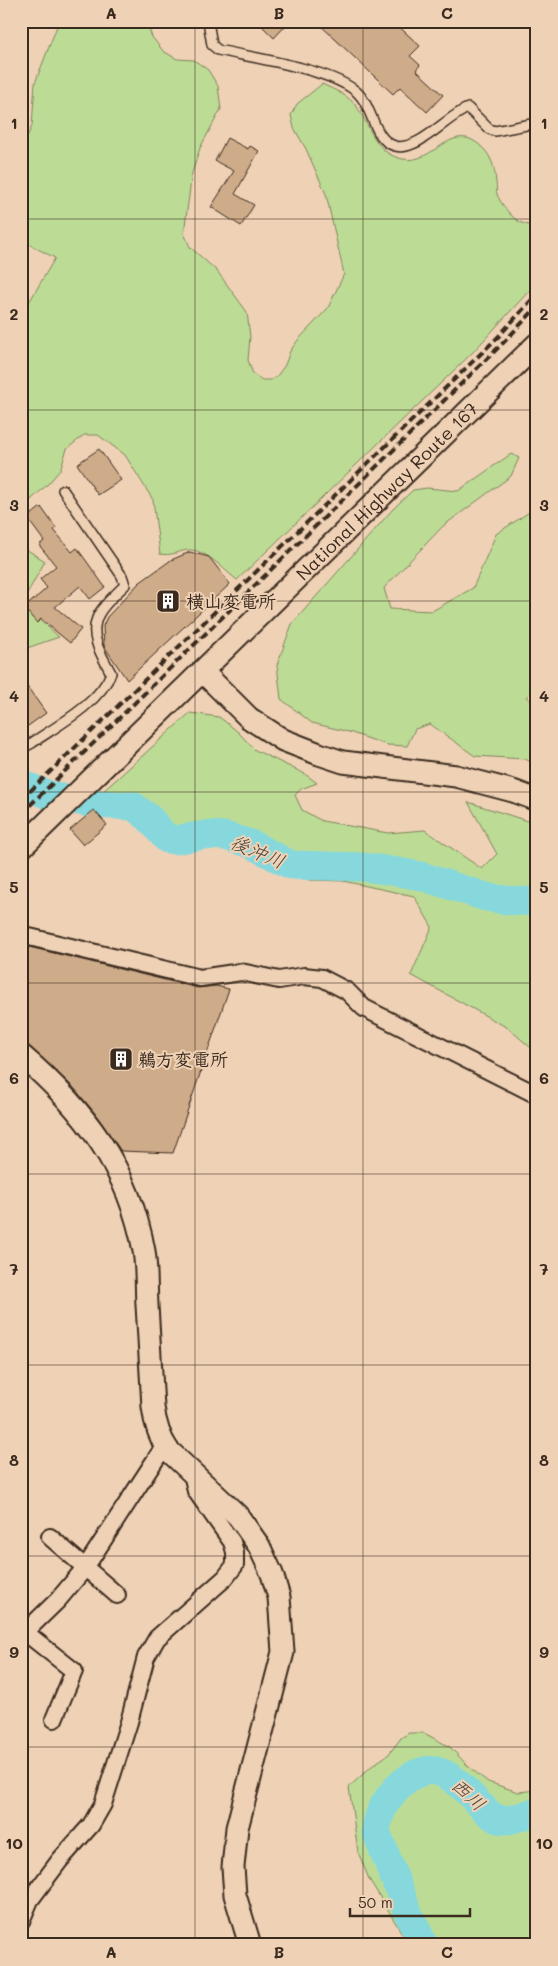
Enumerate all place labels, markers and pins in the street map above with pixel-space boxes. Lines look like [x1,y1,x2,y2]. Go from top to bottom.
building icon: 横山変電所 [155,588,181,614]
place label: 横山変電所 [186,589,276,613]
building icon: 鵜方変電所 [108,1046,134,1072]
place label: 鵜方変電所 [138,1047,228,1071]

